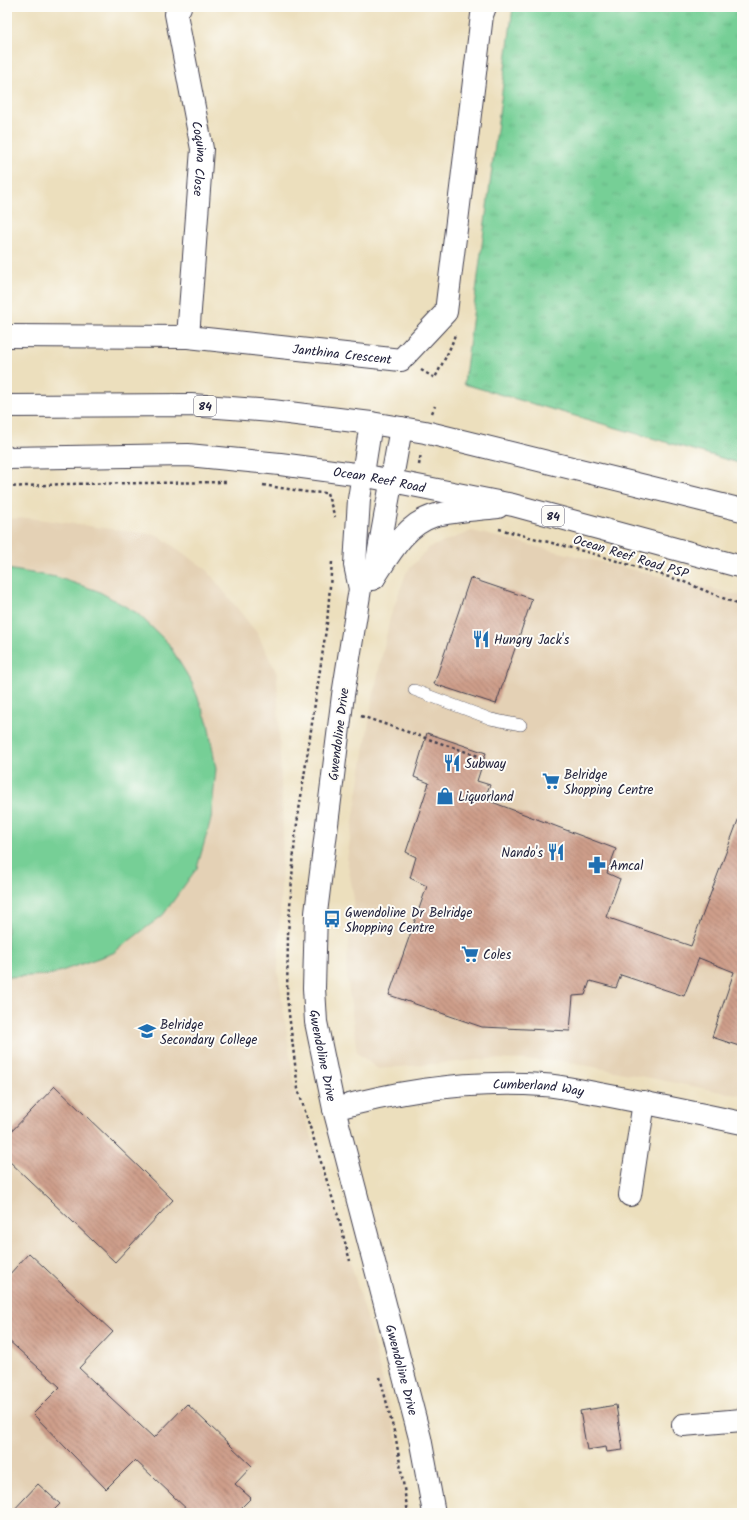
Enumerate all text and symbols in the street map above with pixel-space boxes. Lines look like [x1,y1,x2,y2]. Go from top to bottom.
street label: Coquina Close [185,119,211,197]
street label: Janthina Crescent [291,339,394,371]
road number: 84 [194,396,216,416]
street label: Ocean Reef Road [332,462,428,499]
road number: 84 [542,506,564,526]
street label: Ocean Reef Road PSP [570,530,692,585]
restaurant icon: Hungry Jack's [471,629,491,649]
place label: Hungry Jack's [494,630,570,651]
street label: Gwendoline Drive [323,686,356,782]
restaurant icon: Subway [442,753,462,773]
place label: Subway [465,754,507,775]
place label: Belridge Shopping Centre [564,765,653,801]
supermarket icon: Belridge Shopping Centre [541,771,561,791]
shop icon: Liquorland [435,786,455,806]
place label: Liquorland [458,787,514,808]
restaurant icon: Nando's [546,842,566,862]
place label: Nando's [501,843,543,864]
pharmacy icon: Amcal [587,855,607,875]
place label: Amcal [610,856,643,877]
place label: Gwendoline Dr Belridge Shopping Centre [345,903,472,939]
bus stop icon: Gwendoline Dr Belridge Shopping Centre [322,909,342,929]
supermarket icon: Coles [460,944,480,964]
place label: Coles [483,945,512,966]
street label: Gwendoline Drive [303,1009,341,1104]
place label: Belridge Secondary College [160,1015,258,1051]
school or university icon: Belridge Secondary College [137,1021,157,1041]
street label: Cumberland Way [493,1075,587,1103]
street label: Gwendoline Drive [379,1322,423,1418]

